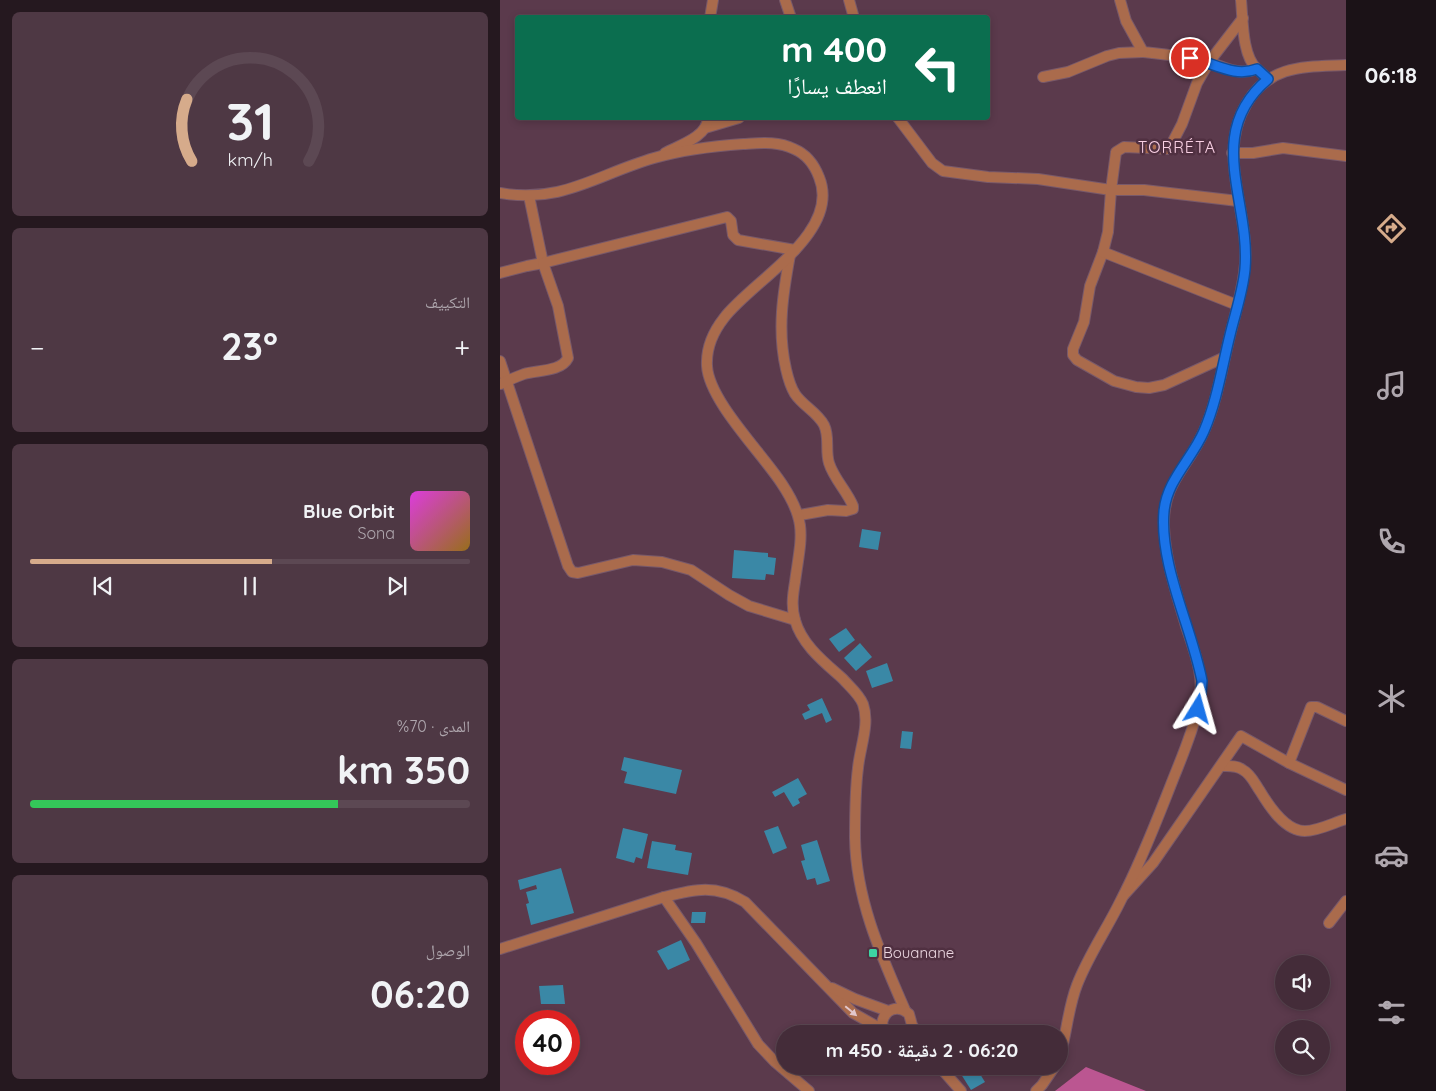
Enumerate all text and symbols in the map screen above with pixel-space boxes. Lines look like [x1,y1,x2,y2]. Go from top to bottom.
text: 400 m [781,27,887,71]
icon: left [905,35,970,100]
pin [1169,37,1211,79]
icon: arrive [1176,44,1204,72]
text: 06:18 [1365,61,1417,89]
text: انعطف يسارًا [787,72,887,100]
text: 31 [226,88,274,153]
district label: TORRÉTA [1138,137,1216,157]
text: km/h [227,148,273,170]
icon: directions [1374,211,1409,246]
text: التكييف [425,292,470,312]
text: 23° [221,322,278,370]
text: − [30,330,45,365]
text: + [454,330,470,365]
icon: music [1374,368,1409,403]
text: Blue Orbit [303,499,395,523]
text: Sona [357,523,395,543]
icon: phone [1374,524,1409,559]
icon: previous [89,572,117,600]
icon: pause [236,572,264,600]
icon: next [383,572,411,600]
icon: climate [1374,681,1409,716]
position arrow [1171,682,1223,734]
text: المدى · 70% [397,716,470,736]
text: 350 km [337,746,470,794]
icon: car [1374,838,1409,873]
text: الوصول [426,940,470,960]
place label: Bouanane [883,943,954,962]
marker: Bouanane [867,947,879,959]
map controls [1275,955,1330,1075]
button: sound [1275,955,1330,1010]
text: 06:20 [370,970,470,1018]
icon: filters [1374,995,1409,1030]
one-way arrow [845,1005,858,1016]
speed limit sign: 40 [515,1010,580,1075]
button: search [1275,1020,1330,1075]
text: 06:20 · 2 دقيقة · 450 m [826,1038,1018,1062]

